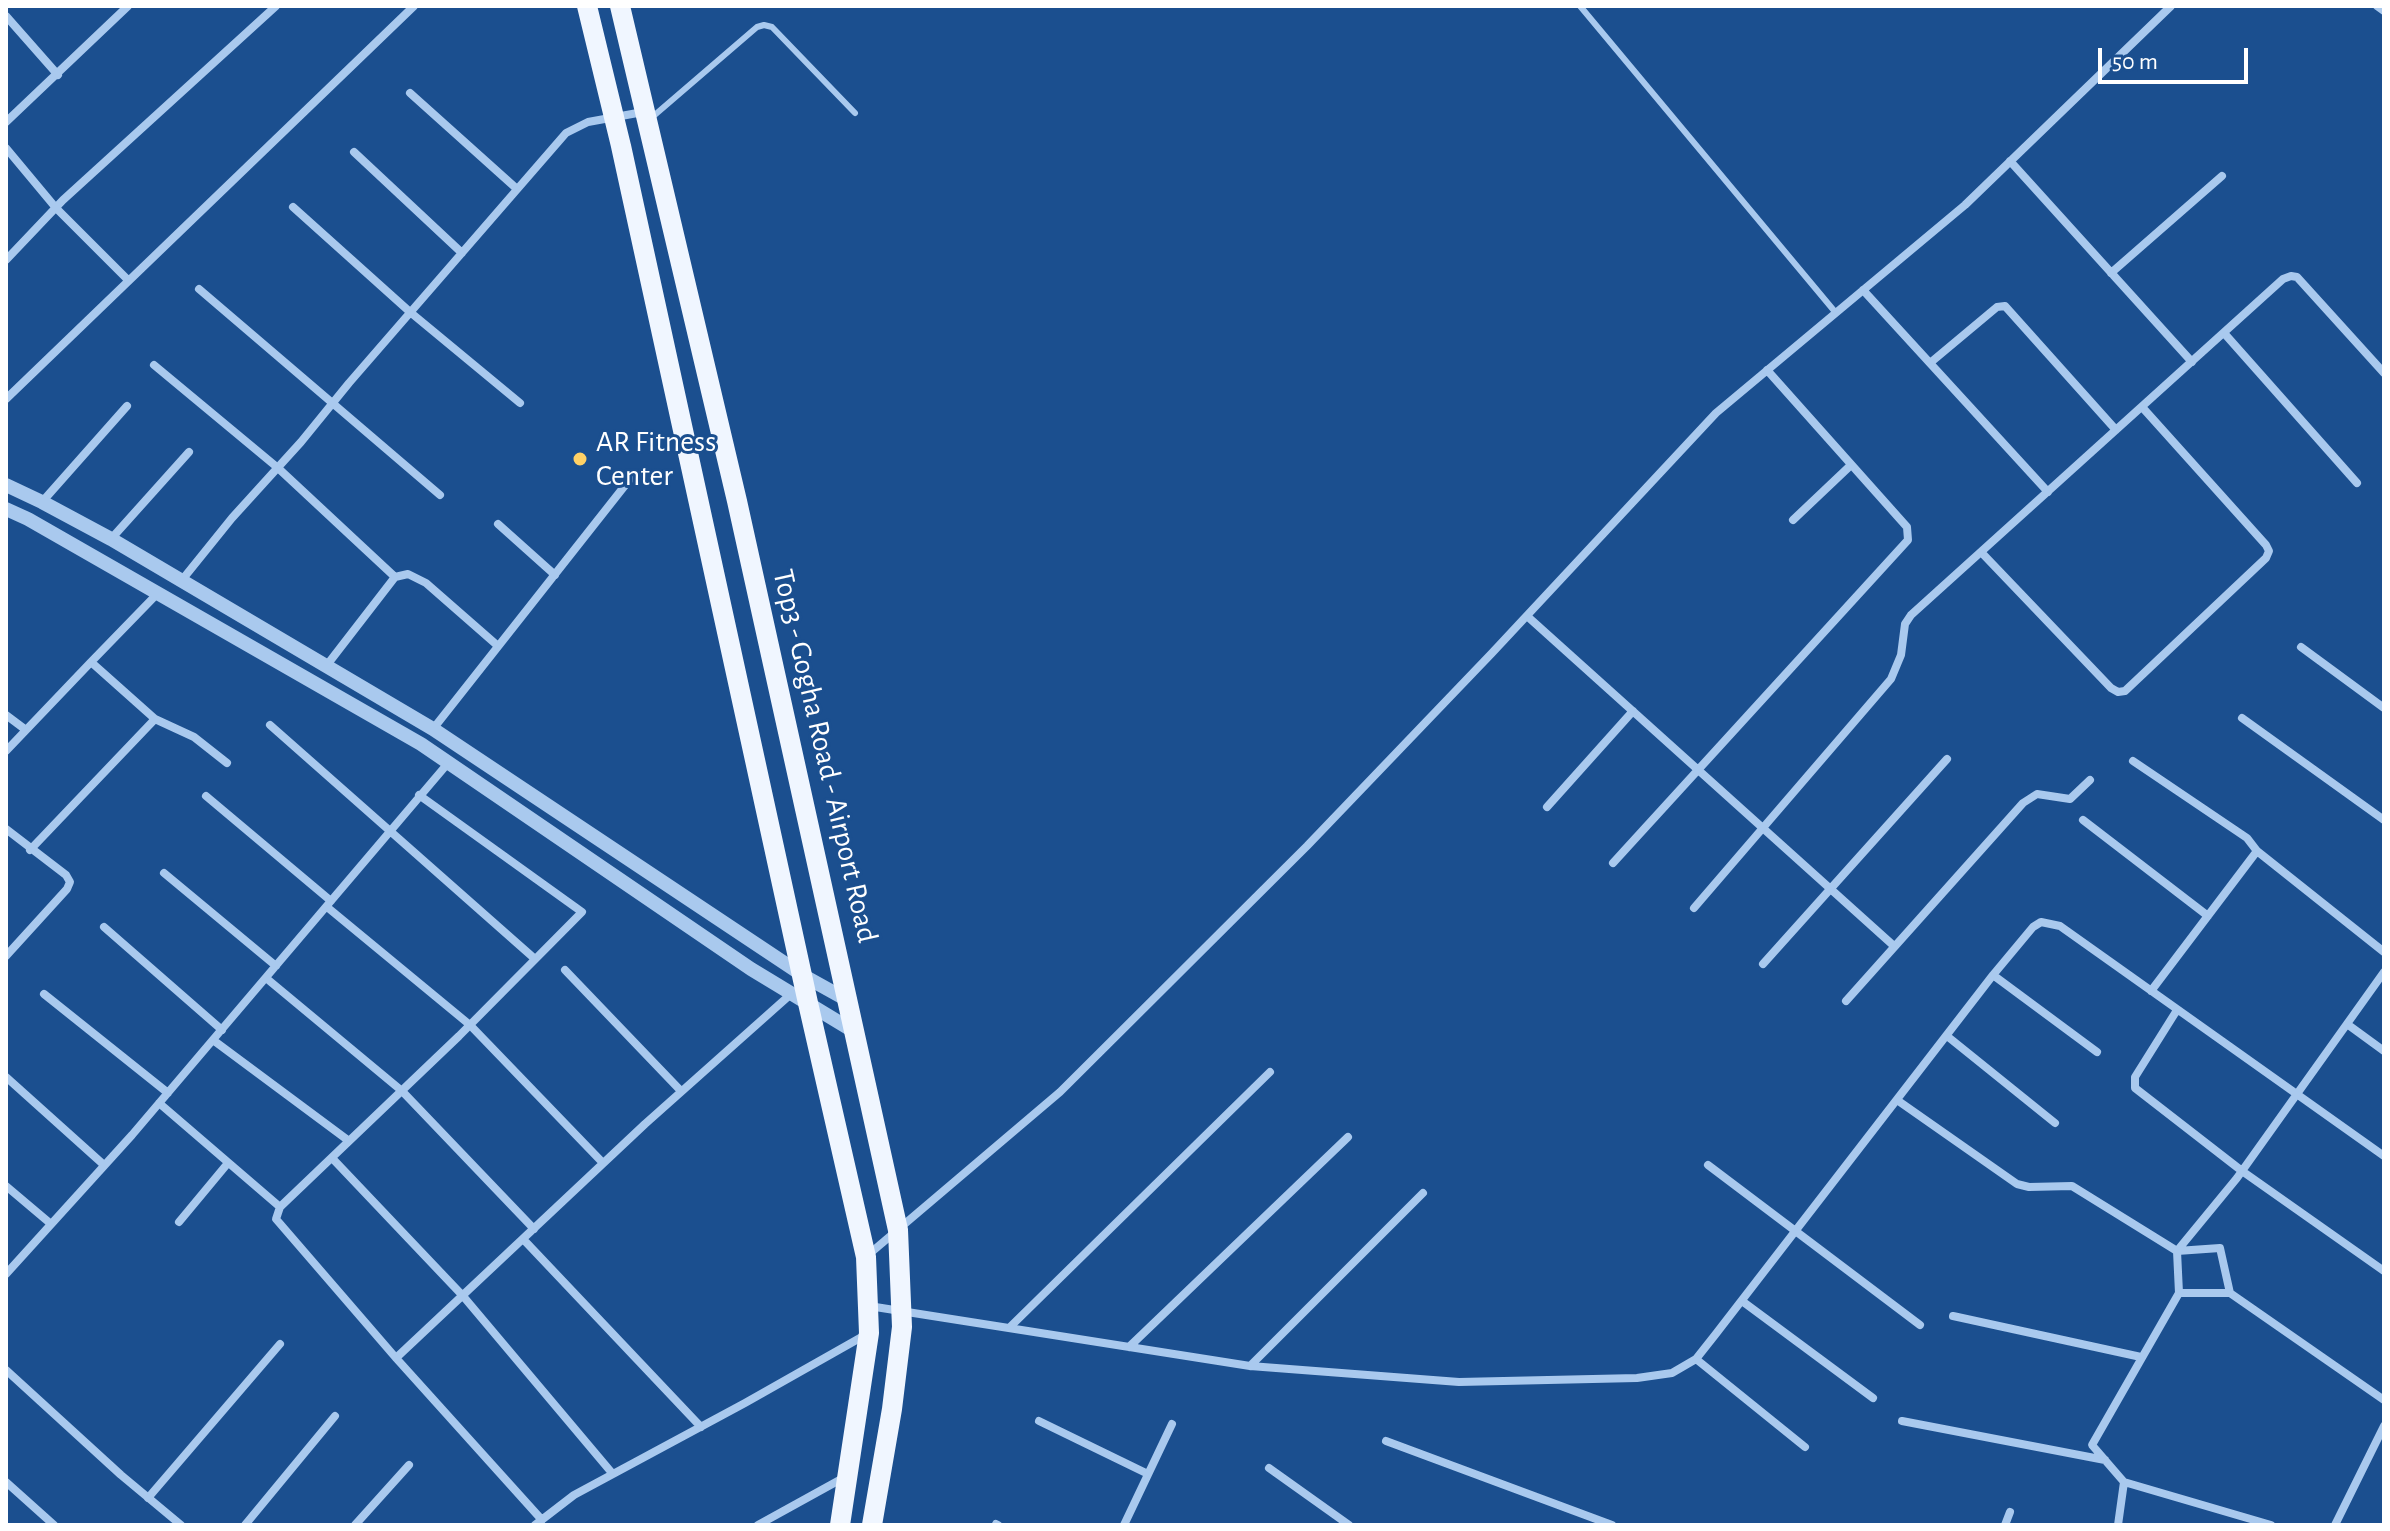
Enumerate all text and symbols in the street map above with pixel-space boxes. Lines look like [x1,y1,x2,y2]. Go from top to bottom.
scale bar [2102,32,2252,82]
text: 50 m [2112,50,2158,74]
place label: AR Fitness Center [596,424,716,494]
marker: AR Fitness Center [571,450,589,468]
street label: Top3 - Gogha Road - Airport Road [764,566,886,946]

